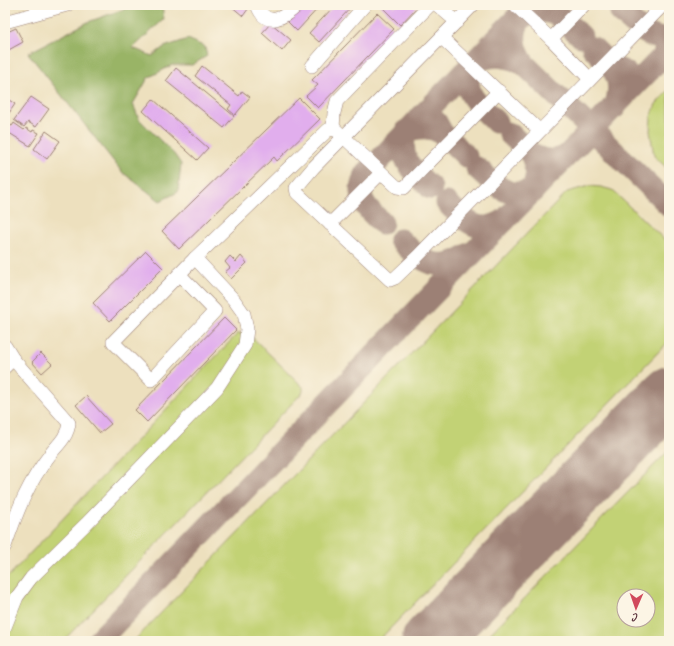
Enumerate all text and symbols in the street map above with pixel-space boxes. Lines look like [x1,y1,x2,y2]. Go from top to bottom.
north arrow [616,588,656,628]
text: С [631,611,639,625]

